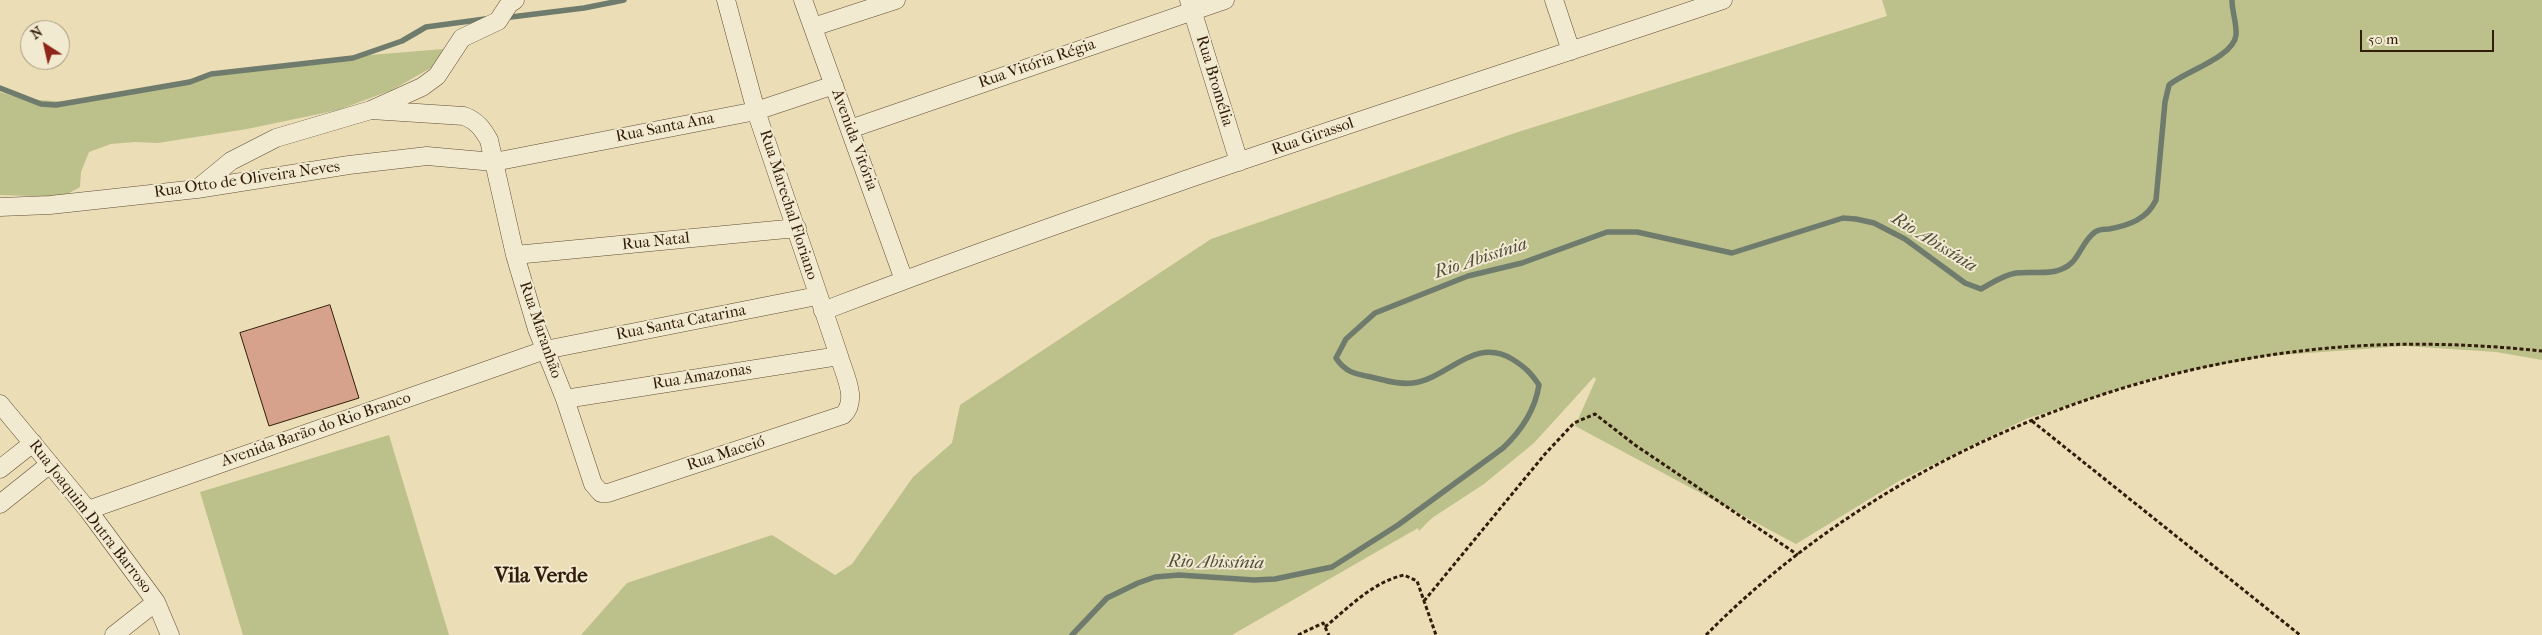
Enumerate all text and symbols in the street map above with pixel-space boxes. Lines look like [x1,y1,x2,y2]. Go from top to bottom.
north arrow [20,20,70,70]
scale bar [2362,20,2496,52]
text: N [27,23,46,43]
text: 50 m [2368,30,2398,48]
street label: Rua Bromélia [1191,33,1237,129]
street label: Rua Vitória Régia [976,35,1098,93]
street label: Avenida Vitória [827,87,881,193]
street label: Rua Santa Ana [614,109,716,147]
street label: Rua Girassol [1269,114,1357,160]
street label: Rua Marechal Floriano [755,128,821,282]
street label: Rua Otto de Oliveira Neves [153,157,341,203]
water label: Rio Abissínia [1887,208,1981,278]
street label: Rua Natal [621,229,691,255]
water label: Rio Abissínia [1432,234,1530,284]
street label: Rua Maranhão [514,279,566,381]
street label: Rua Santa Catarina [614,301,748,345]
street label: Rua Amazonas [651,360,753,394]
street label: Avenida Barão do Rio Branco [218,388,414,472]
street label: Rua Maceió [685,432,767,476]
street label: Rua Joaquim Dutra Barroso [24,437,156,597]
water label: Rio Abissínia [1168,551,1264,575]
district label: Vila Verde [494,564,588,590]

